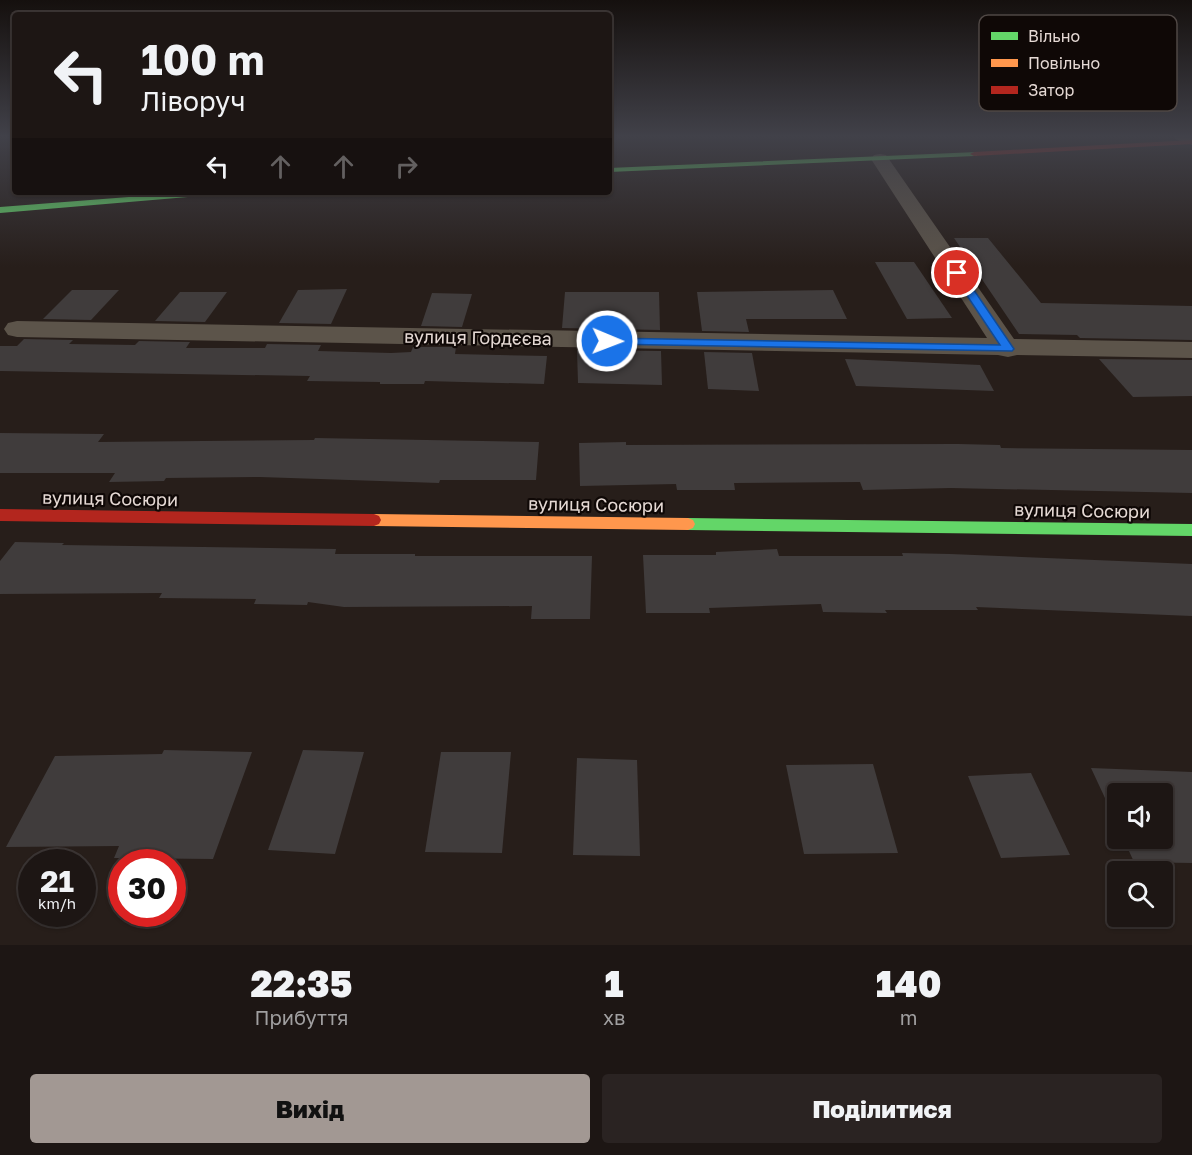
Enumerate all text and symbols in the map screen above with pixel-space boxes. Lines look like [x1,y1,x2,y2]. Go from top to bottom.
legend [979,15,1177,111]
text: Вільно [1028,26,1080,46]
text: 100 m [141,34,264,84]
icon: left [42,36,120,114]
text: Повільно [1028,53,1100,73]
text: Затор [1028,80,1074,100]
text: Ліворуч [141,85,245,117]
icon: left [201,150,234,183]
icon: ahead [264,150,297,183]
icon: ahead [327,150,360,183]
icon: right [390,150,423,183]
pin [931,247,982,298]
icon: arrive [940,256,973,289]
position arrow [575,309,639,373]
street label: вулиця Гордєєва [404,325,552,349]
street label: вулиця Сосюри [42,486,178,510]
street label: вулиця Сосюри [528,492,664,516]
street label: вулиця Сосюри [1014,498,1150,522]
map controls [1107,783,1173,927]
button: sound [1107,783,1173,849]
speed limit sign: 30 [108,849,186,927]
button: search [1107,861,1173,927]
text: 21 [40,863,74,899]
text: km/h [38,894,76,912]
text: 22:35 [251,962,352,1005]
text: 1 [605,962,624,1005]
text: 140 [876,962,941,1005]
text: Прибуття [254,1005,348,1029]
text: хв [603,1005,625,1029]
text: m [900,1005,917,1029]
button: Вихід [30,1074,590,1143]
button: Поділитися [602,1074,1162,1143]

